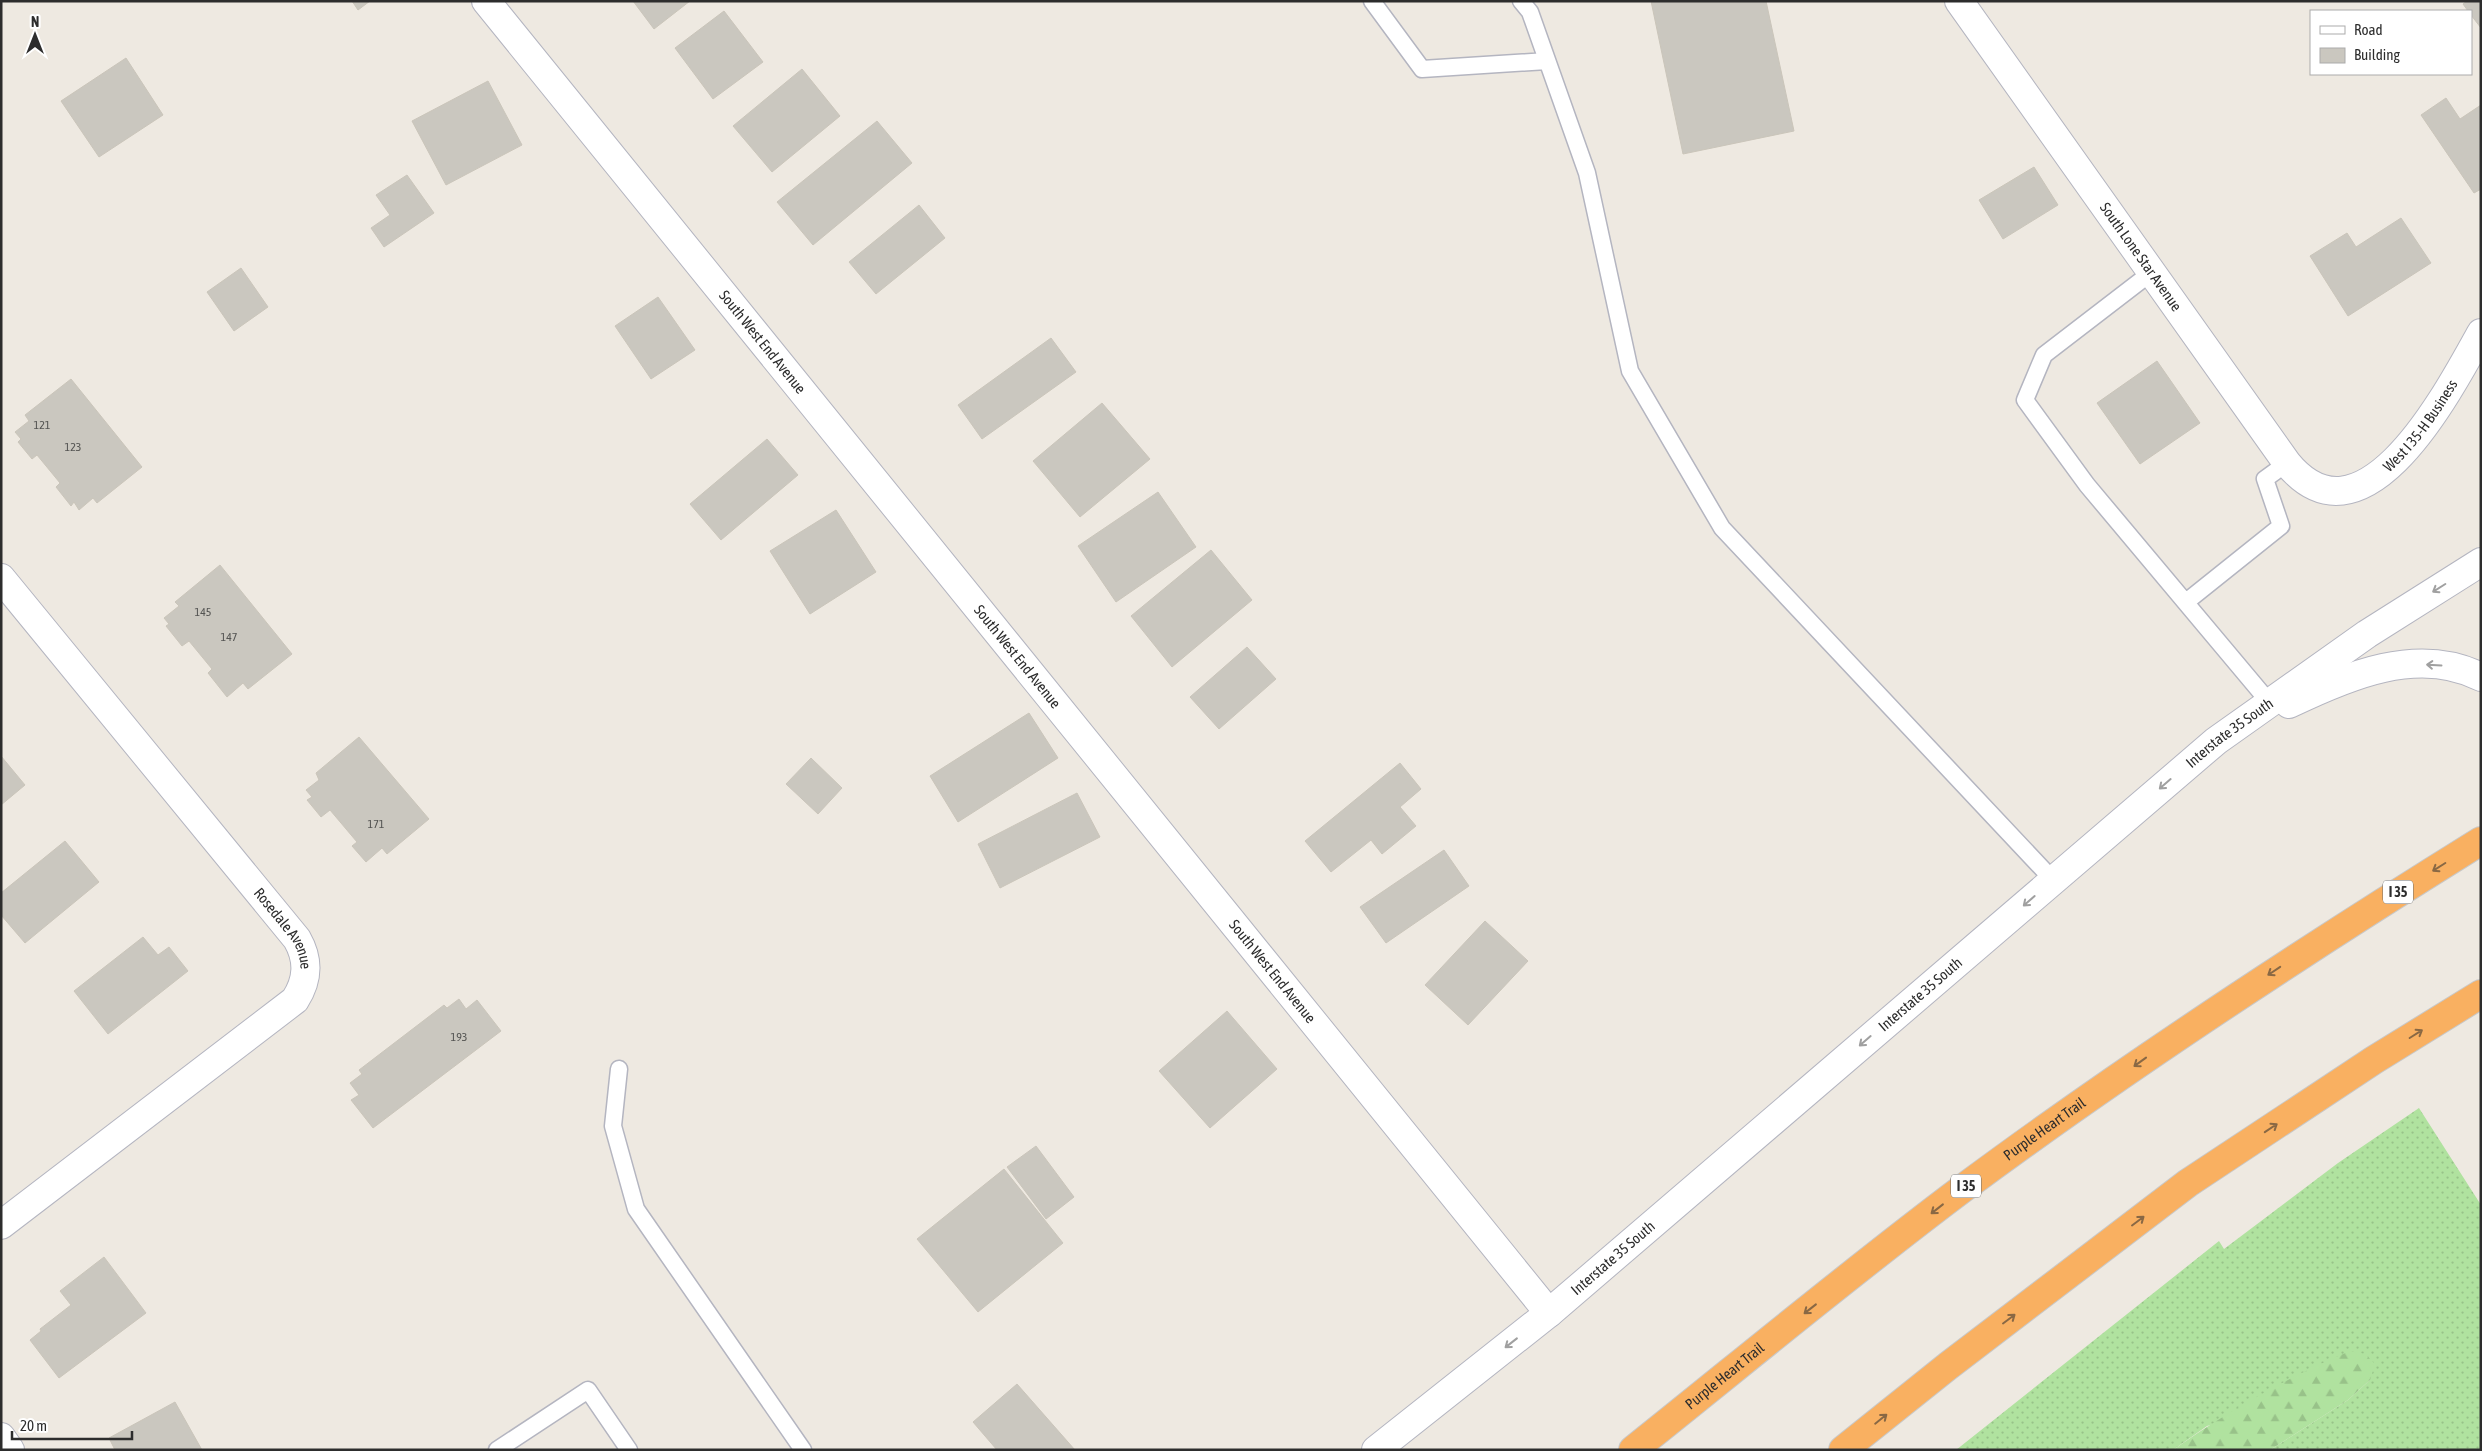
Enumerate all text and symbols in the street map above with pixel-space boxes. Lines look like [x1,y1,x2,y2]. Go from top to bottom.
north arrow [10,10,60,60]
legend [2310,10,2472,75]
text: N [31,14,39,30]
text: Road [2354,21,2383,38]
text: Building [2354,46,2400,63]
street label: South Lone Star Avenue [2097,199,2186,314]
street label: South West End Avenue [716,287,810,397]
street label: West I 35-H Business [2380,376,2461,475]
house number: 121 [34,418,51,432]
house number: 123 [65,440,81,454]
one-way arrow [2433,583,2447,593]
street label: South West End Avenue [971,602,1065,712]
house number: 145 [195,605,211,619]
house number: 147 [221,630,238,644]
one-way arrow [2426,660,2442,669]
street label: Interstate 35 South [2182,694,2276,771]
one-way arrow [2159,778,2172,790]
house number: 171 [368,817,385,831]
one-way arrow [2433,862,2447,872]
road number: I 35 [2383,880,2413,904]
street label: Rosedale Avenue [251,884,315,970]
one-way arrow [2022,896,2035,907]
street label: South West End Avenue [1226,916,1320,1026]
street label: Interstate 35 South [1875,954,1965,1035]
one-way arrow [2268,966,2282,976]
one-way arrow [2409,1029,2423,1039]
house number: 193 [451,1030,467,1044]
one-way arrow [1859,1036,1872,1047]
one-way arrow [2133,1057,2147,1067]
street label: Purple Heart Trail [2000,1094,2088,1164]
one-way arrow [2264,1123,2278,1133]
road number: I 35 [1951,1174,1981,1198]
one-way arrow [1931,1203,1944,1214]
one-way arrow [2131,1215,2144,1226]
street label: Interstate 35 South [1567,1217,1658,1298]
one-way arrow [1804,1304,1817,1315]
one-way arrow [2002,1314,2016,1324]
one-way arrow [1504,1337,1517,1348]
street label: Purple Heart Trail [1682,1339,1767,1413]
scale bar [12,1408,132,1440]
one-way arrow [1874,1414,1887,1425]
text: 20 m [20,1417,47,1434]

